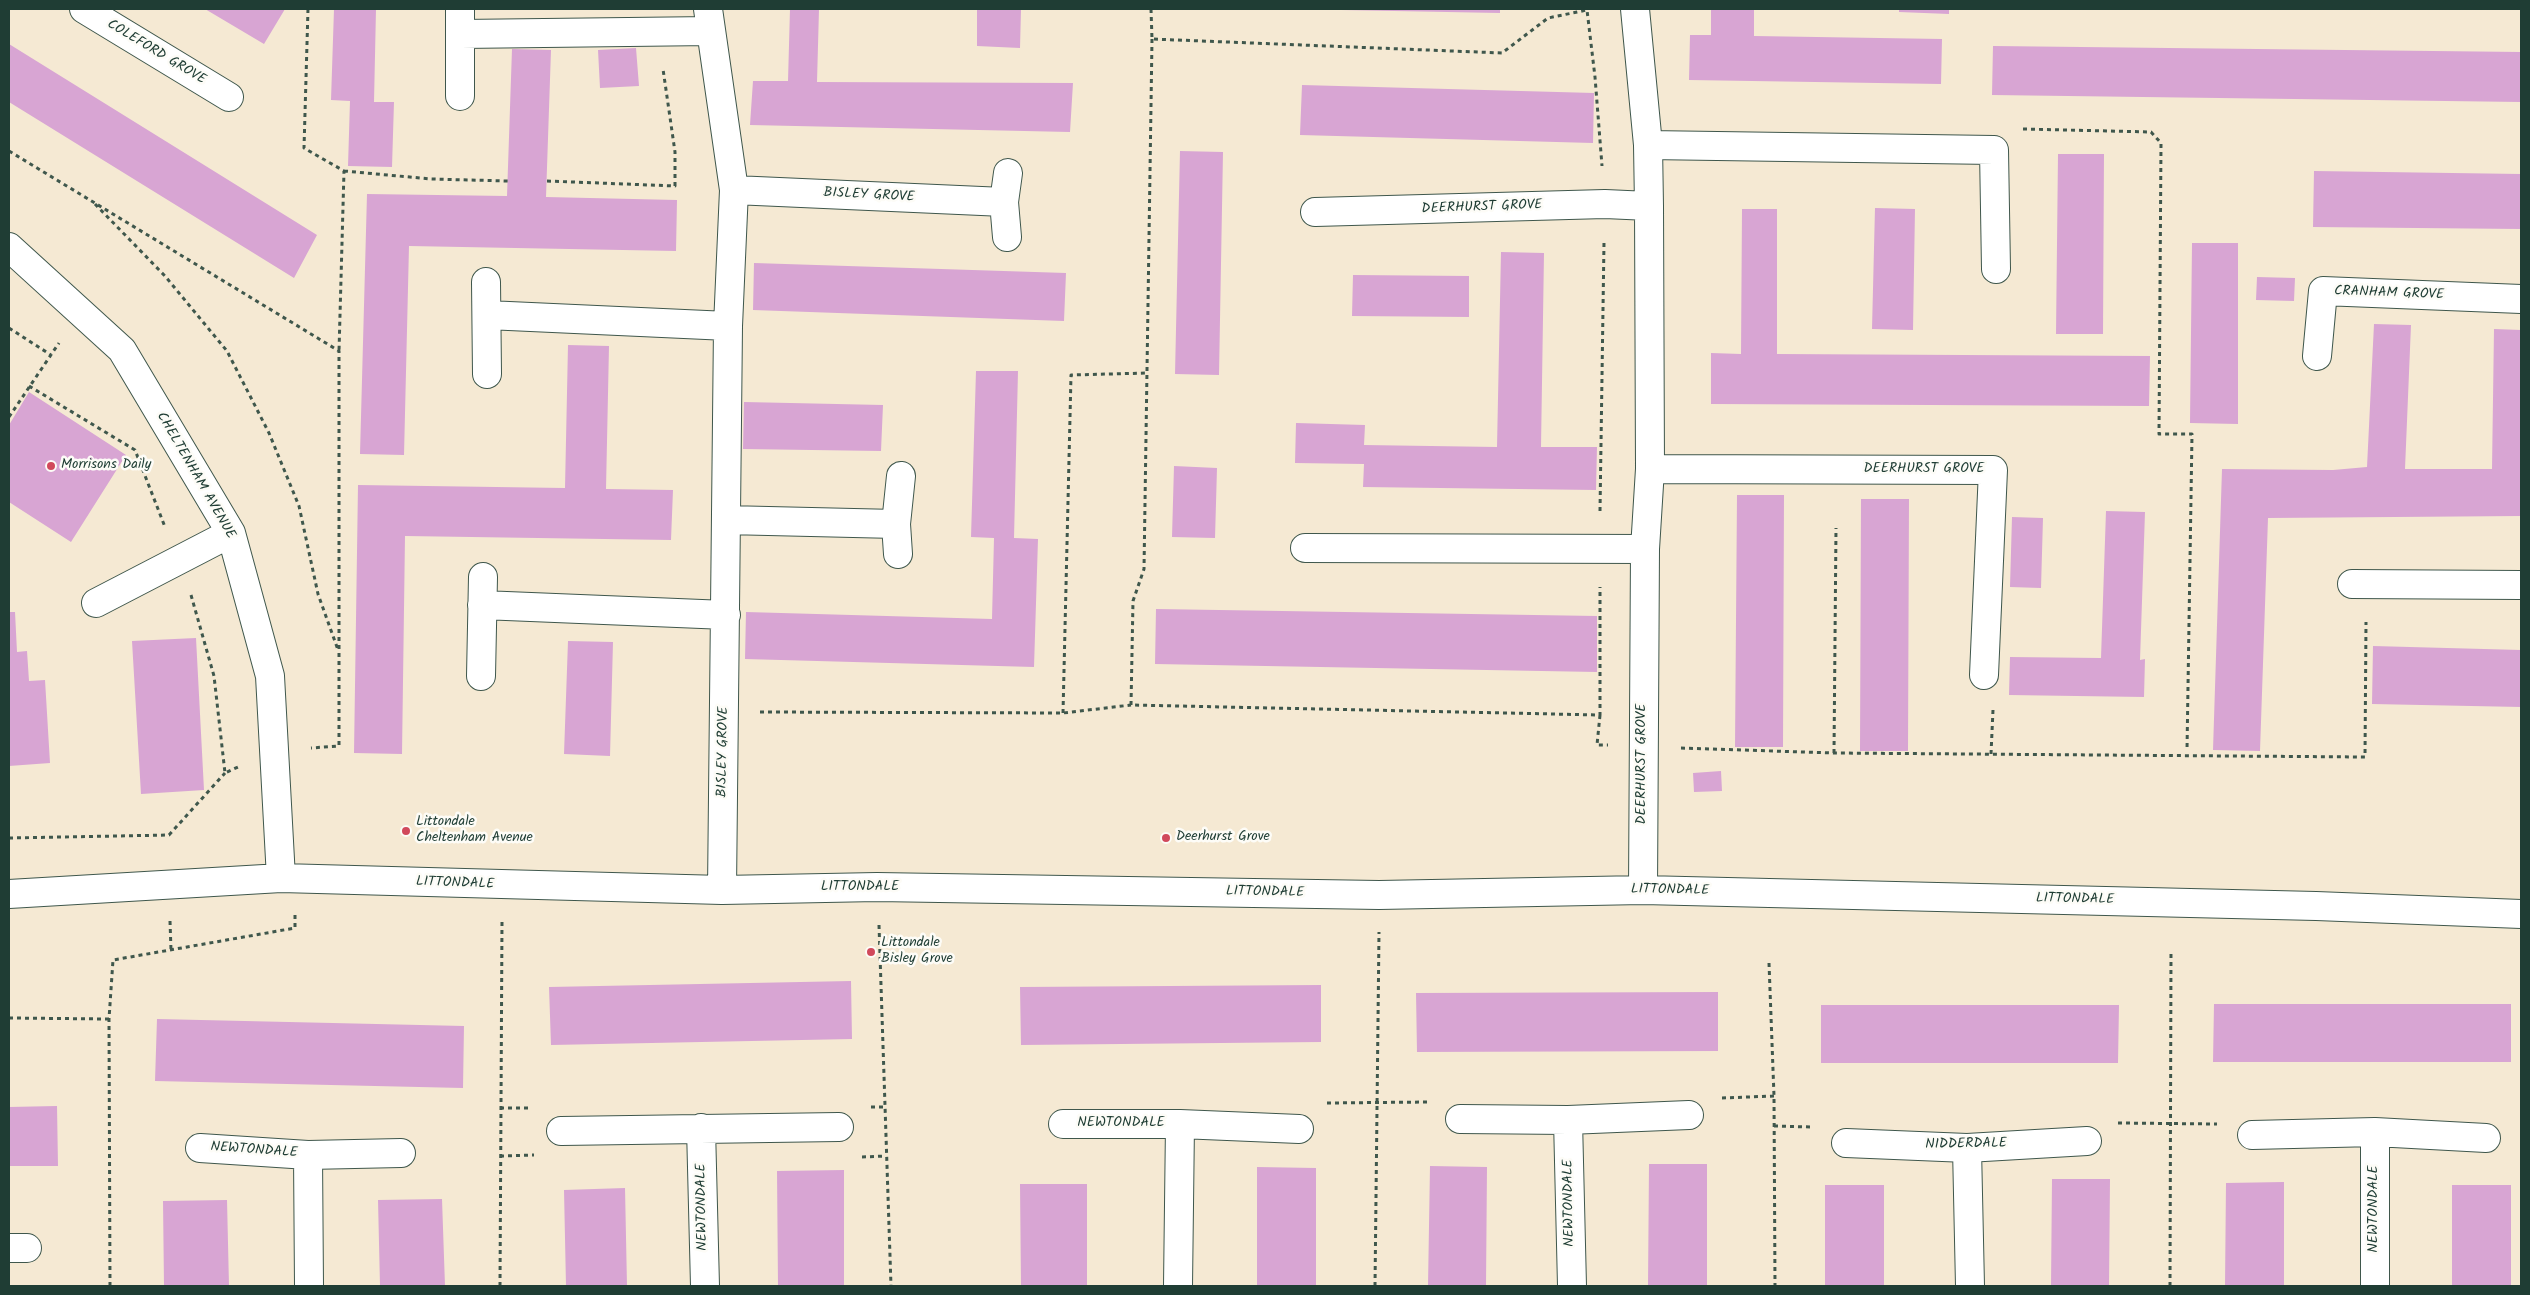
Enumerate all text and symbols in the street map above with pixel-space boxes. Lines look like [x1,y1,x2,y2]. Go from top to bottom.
street label: COLEFORD GROVE [103,17,209,89]
street label: BISLEY GROVE [823,185,915,207]
street label: DEERHURST GROVE [1421,197,1543,219]
street label: CRANHAM GROVE [2334,284,2444,304]
street label: CHELTENHAM AVENUE [152,410,238,542]
place label: Morrisons Daily [61,458,151,474]
marker: Morrisons Daily [45,460,57,472]
street label: DEERHURST GROVE [1863,462,1985,478]
street label: DEERHURST GROVE [1635,703,1651,825]
street label: BISLEY GROVE [715,706,733,798]
place label: Littondale Cheltenham Avenue [416,815,533,848]
marker: Littondale Cheltenham Avenue [400,825,412,837]
place label: Deerhurst Grove [1176,830,1270,846]
marker: Deerhurst Grove [1160,832,1172,844]
street label: LITTONDALE [416,874,494,894]
street label: LITTONDALE [821,880,899,896]
street label: LITTONDALE [1631,882,1709,900]
street label: LITTONDALE [1226,884,1304,902]
street label: LITTONDALE [2036,891,2114,909]
place label: Littondale Bisley Grove [881,936,953,969]
marker: Littondale Bisley Grove [865,946,877,958]
street label: NEWTONDALE [1077,1116,1165,1132]
street label: NIDDERDALE [1925,1136,2007,1154]
street label: NEWTONDALE [210,1140,298,1162]
street label: NEWTONDALE [1561,1159,1579,1247]
street label: NEWTONDALE [694,1163,712,1251]
street label: NEWTONDALE [2367,1165,2383,1253]

